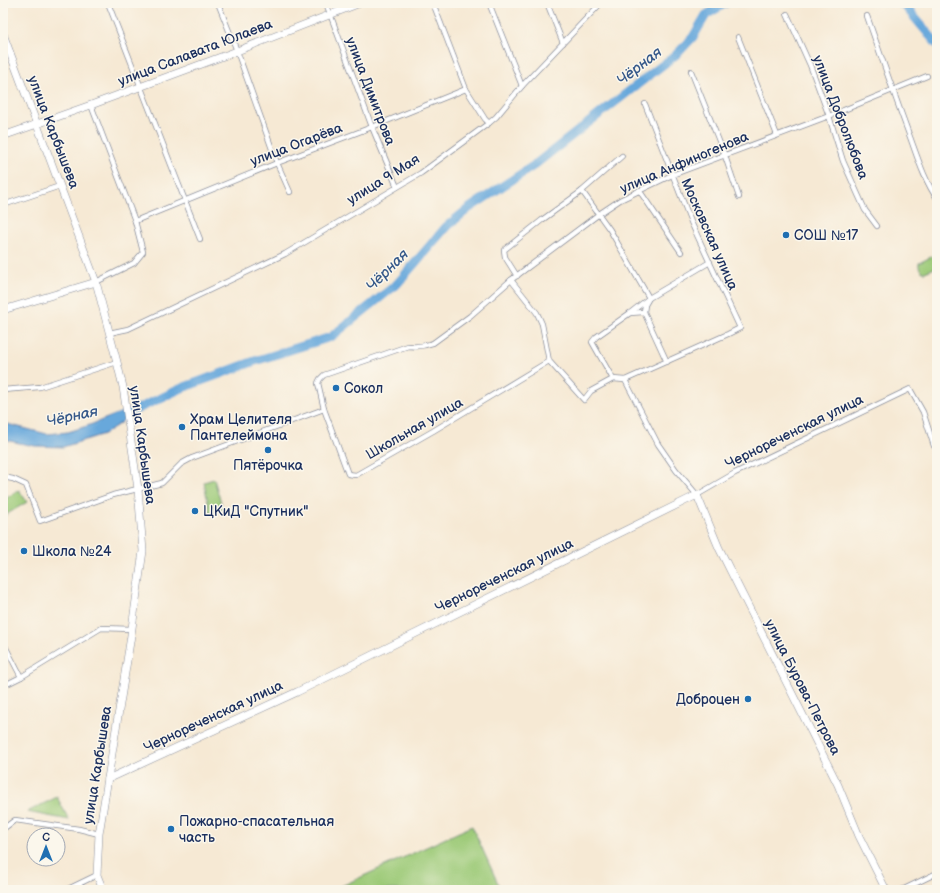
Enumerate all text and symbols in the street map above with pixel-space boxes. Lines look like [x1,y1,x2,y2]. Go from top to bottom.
street label: улица Салавата Юлаева [116,15,275,90]
street label: улица Димитрова [342,35,399,148]
water label: Чёрная [613,42,666,90]
street label: улица Добролюбова [809,53,872,182]
street label: улица Карбышева [24,73,83,192]
street label: улица Огарёва [248,119,345,170]
street label: улица Анфиногенова [617,127,752,197]
street label: улица 9 Мая [344,150,423,208]
street label: Московская улица [677,176,742,293]
place label: СОШ №17 [794,227,858,244]
marker: СОШ №17 [781,230,791,240]
water label: Чёрная [362,245,413,296]
place label: Сокол [344,380,383,397]
marker: Сокол [331,383,341,393]
street label: улица Карбышева [126,385,159,506]
street label: Чернореченская улица [722,390,867,472]
street label: Школьная улица [363,393,466,463]
water label: Чёрная [44,402,100,431]
place label: Храм Целителя Пантелеймона [190,411,292,444]
marker: Храм Целителя Пантелеймона [177,422,187,432]
marker: Пятёрочка [263,445,273,455]
place label: Пятёрочка [233,457,304,474]
place label: ЦКиД "Спутник" [203,503,308,520]
marker: ЦКиД "Спутник" [190,506,200,516]
street label: Чернореченская улица [432,534,577,616]
place label: Школа №24 [32,543,112,560]
marker: Школа №24 [19,546,29,556]
street label: улица Бурова-Петрова [761,616,845,759]
street label: Чернореченская улица [141,676,286,756]
place label: Доброцен [676,691,740,708]
marker: Доброцен [743,694,753,704]
street label: улица Карбышева [80,704,115,825]
place label: Пожарно-спасательная часть [179,813,334,846]
marker: Пожарно-спасательная часть [166,824,176,834]
north arrow [26,827,66,867]
text: С [42,831,50,844]

